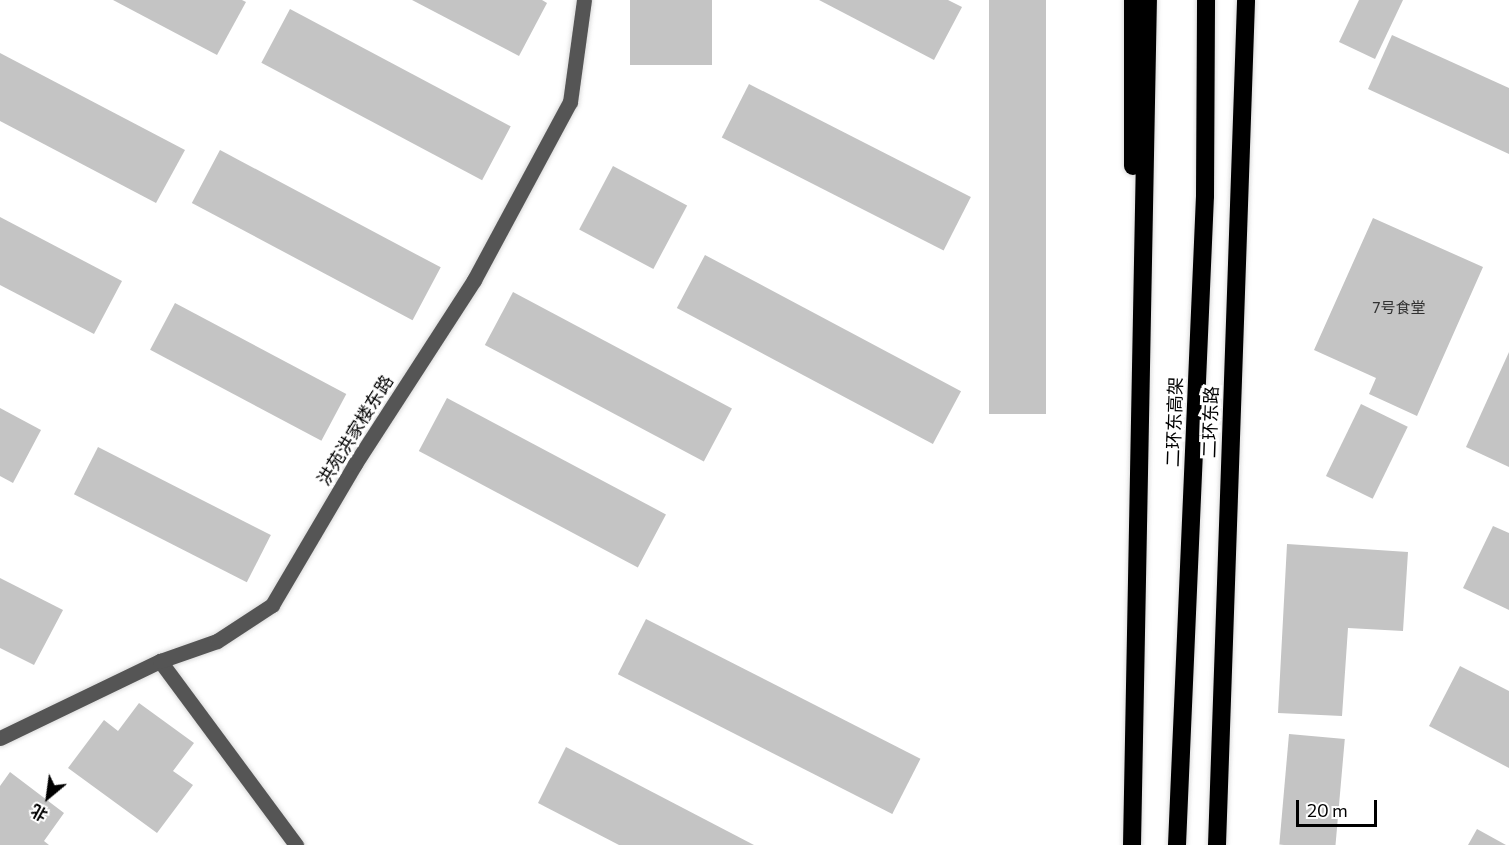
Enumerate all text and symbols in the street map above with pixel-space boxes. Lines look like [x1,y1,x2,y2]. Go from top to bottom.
house number: 7号食堂 [1373,299,1425,317]
street label: 洪苑洪家楼东路 [312,371,398,489]
street label: 二环东高架 [1162,377,1186,467]
street label: 二环东路 [1198,386,1222,458]
north arrow [18,767,78,827]
scale bar [1299,788,1380,826]
text: 20 m [1307,799,1348,821]
text: 北 [27,801,51,825]

